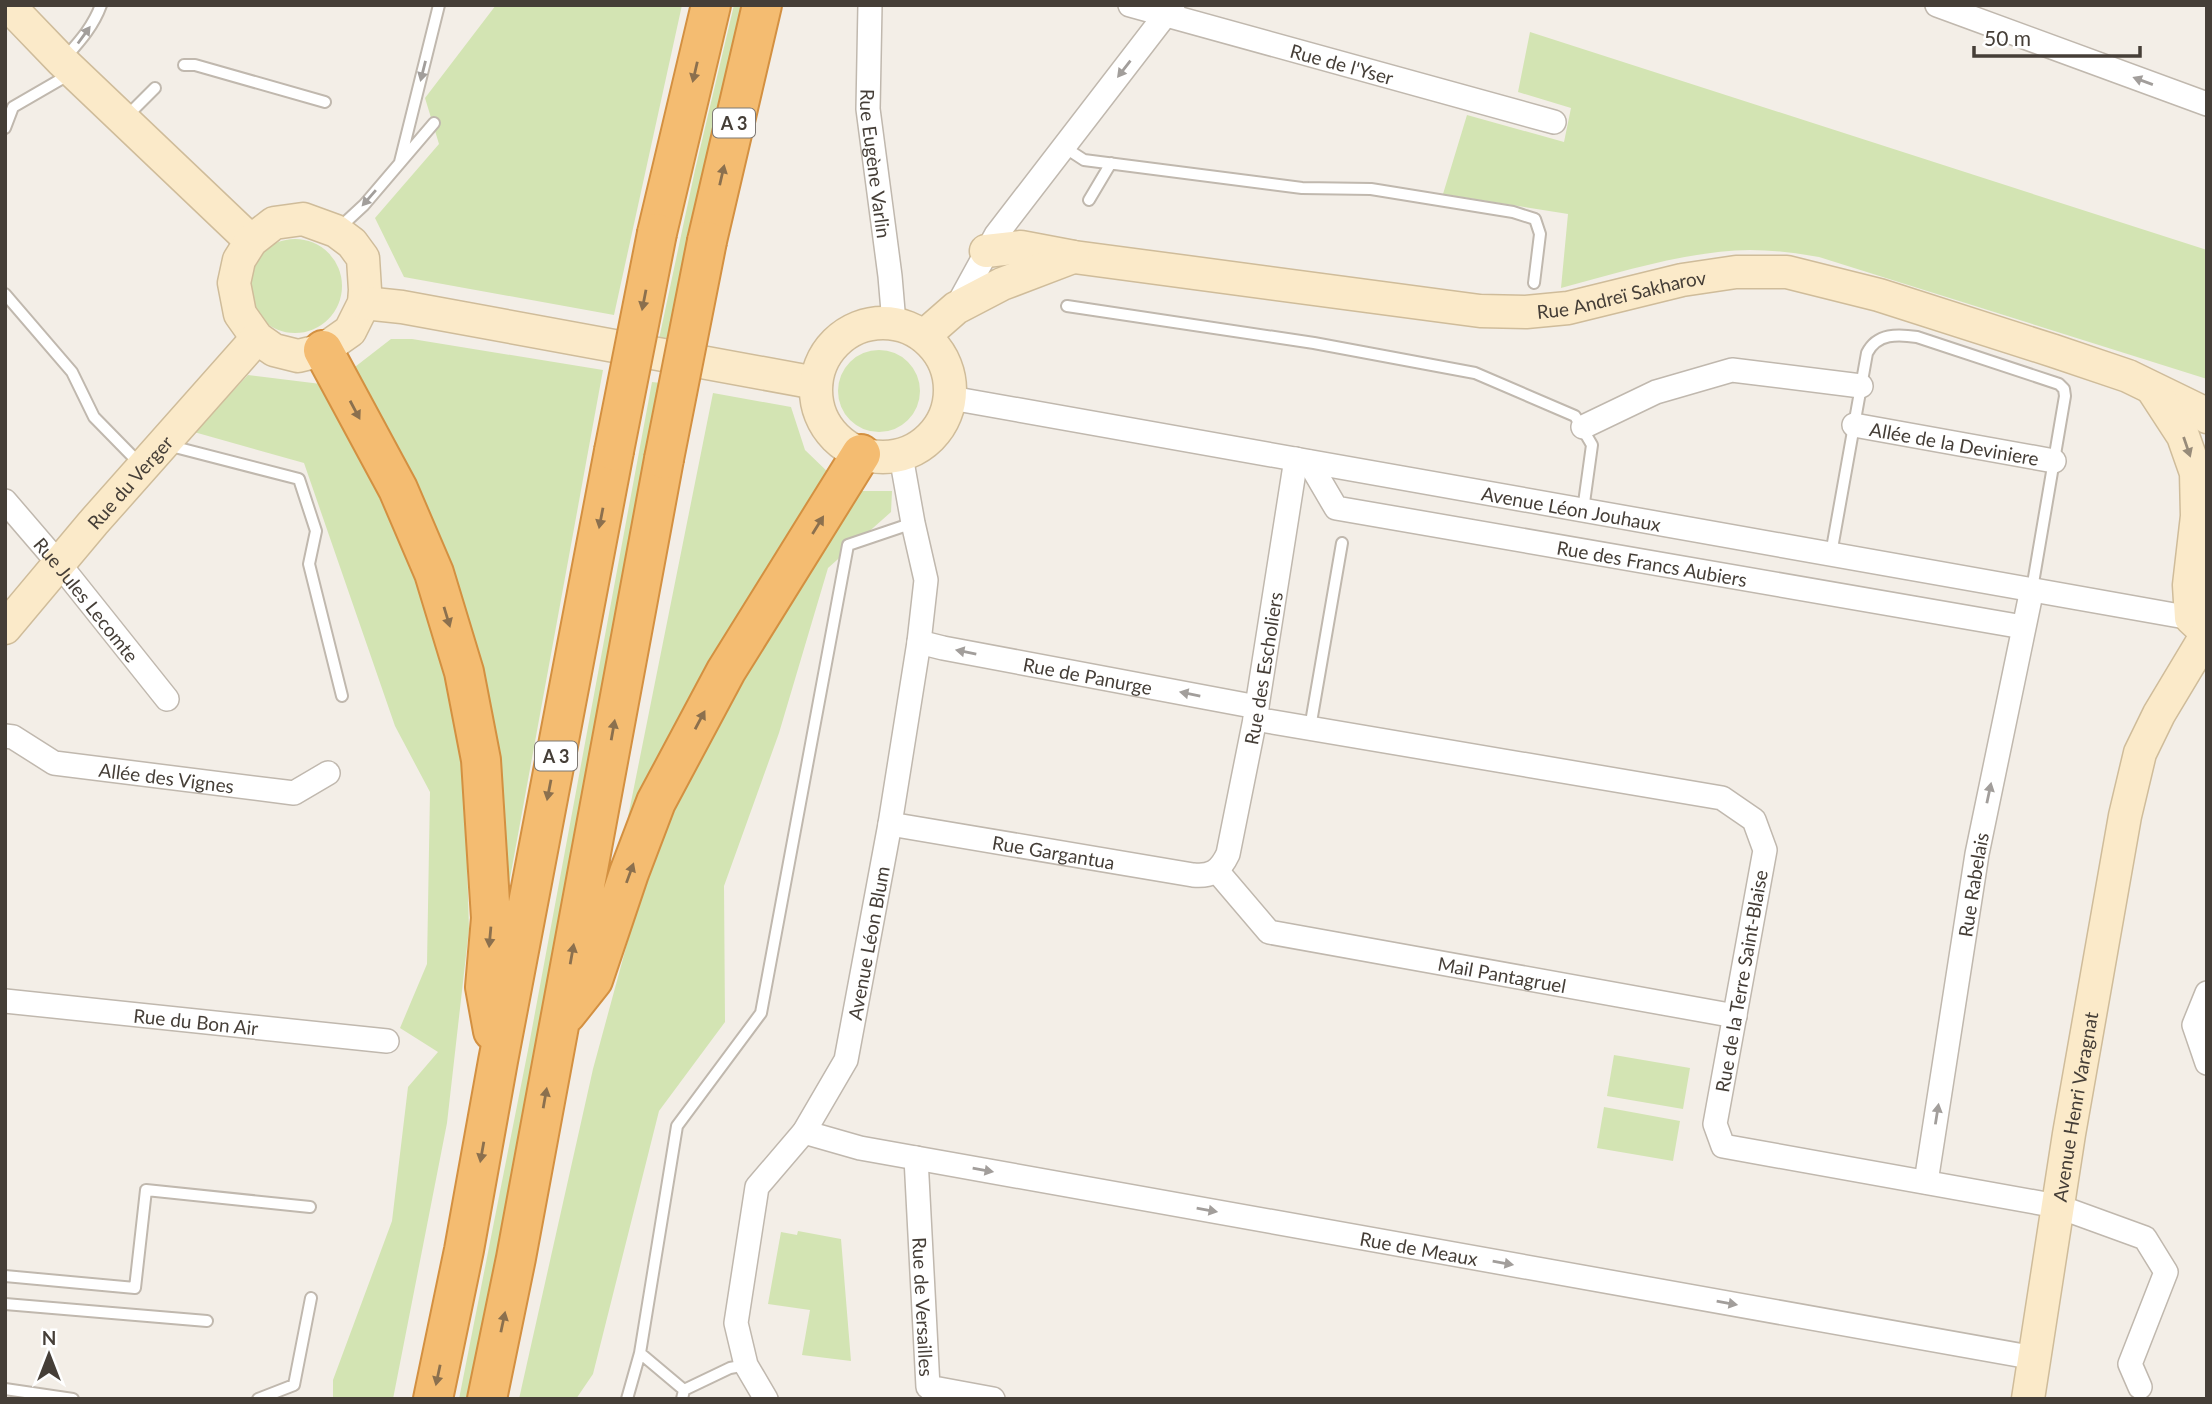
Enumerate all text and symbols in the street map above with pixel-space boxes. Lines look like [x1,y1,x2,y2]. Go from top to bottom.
scale bar [1974,14,2140,58]
text: 50 m [1984,25,2031,50]
one-way arrow [77,26,91,44]
street label: Rue de l'Yser [1288,38,1396,89]
one-way arrow [1117,59,1131,78]
one-way arrow [417,61,428,83]
one-way arrow [689,61,700,83]
one-way arrow [2132,75,2153,86]
street label: Rue Eugène Varlin [856,89,896,240]
road number: A 3 [713,109,755,138]
one-way arrow [717,164,728,186]
one-way arrow [362,189,377,206]
street label: Rue Andreï Sakharov [1536,265,1708,322]
one-way arrow [638,289,649,311]
one-way arrow [349,400,361,420]
street label: Allée de la Deviniere [1868,417,2041,470]
street label: Rue du Verger [82,430,177,533]
one-way arrow [2182,437,2193,458]
street label: Avenue Léon Jouhaux [1480,481,1663,535]
one-way arrow [595,507,606,529]
one-way arrow [811,516,824,535]
street label: Rue Jules Lecomte [30,532,144,666]
street label: Rue des Francs Aubiers [1555,535,1749,591]
street label: Rue des Escholiers [1239,590,1286,747]
one-way arrow [442,607,453,628]
one-way arrow [955,647,977,658]
street label: Rue de Panurge [1021,652,1154,699]
one-way arrow [1179,689,1201,700]
one-way arrow [694,710,706,730]
one-way arrow [608,719,619,741]
road number: A 3 [535,742,577,770]
street label: Allée des Vignes [98,757,235,797]
one-way arrow [544,779,555,801]
one-way arrow [1984,782,1995,804]
street label: Rue Gargantua [991,830,1117,873]
street label: Rue Rabelais [1953,830,1993,939]
one-way arrow [625,862,636,883]
street label: Avenue Léon Blum [842,864,893,1022]
street label: Rue de la Terre Saint-Blaise [1710,868,1772,1094]
one-way arrow [484,926,495,948]
one-way arrow [567,943,578,965]
street label: Mail Pantagruel [1436,951,1568,997]
street label: Rue du Bon Air [132,1003,260,1039]
street label: Avenue Henri Varagnat [2047,1010,2102,1203]
one-way arrow [540,1087,551,1109]
one-way arrow [1931,1103,1942,1125]
one-way arrow [476,1141,487,1163]
one-way arrow [972,1165,994,1176]
one-way arrow [1196,1205,1218,1216]
street label: Rue de Meaux [1358,1226,1480,1270]
street label: Rue de Versailles [909,1236,939,1377]
one-way arrow [1492,1258,1514,1269]
one-way arrow [1716,1298,1738,1309]
one-way arrow [497,1311,508,1333]
north arrow [14,1320,84,1390]
text: N [42,1326,56,1349]
one-way arrow [432,1364,443,1386]

